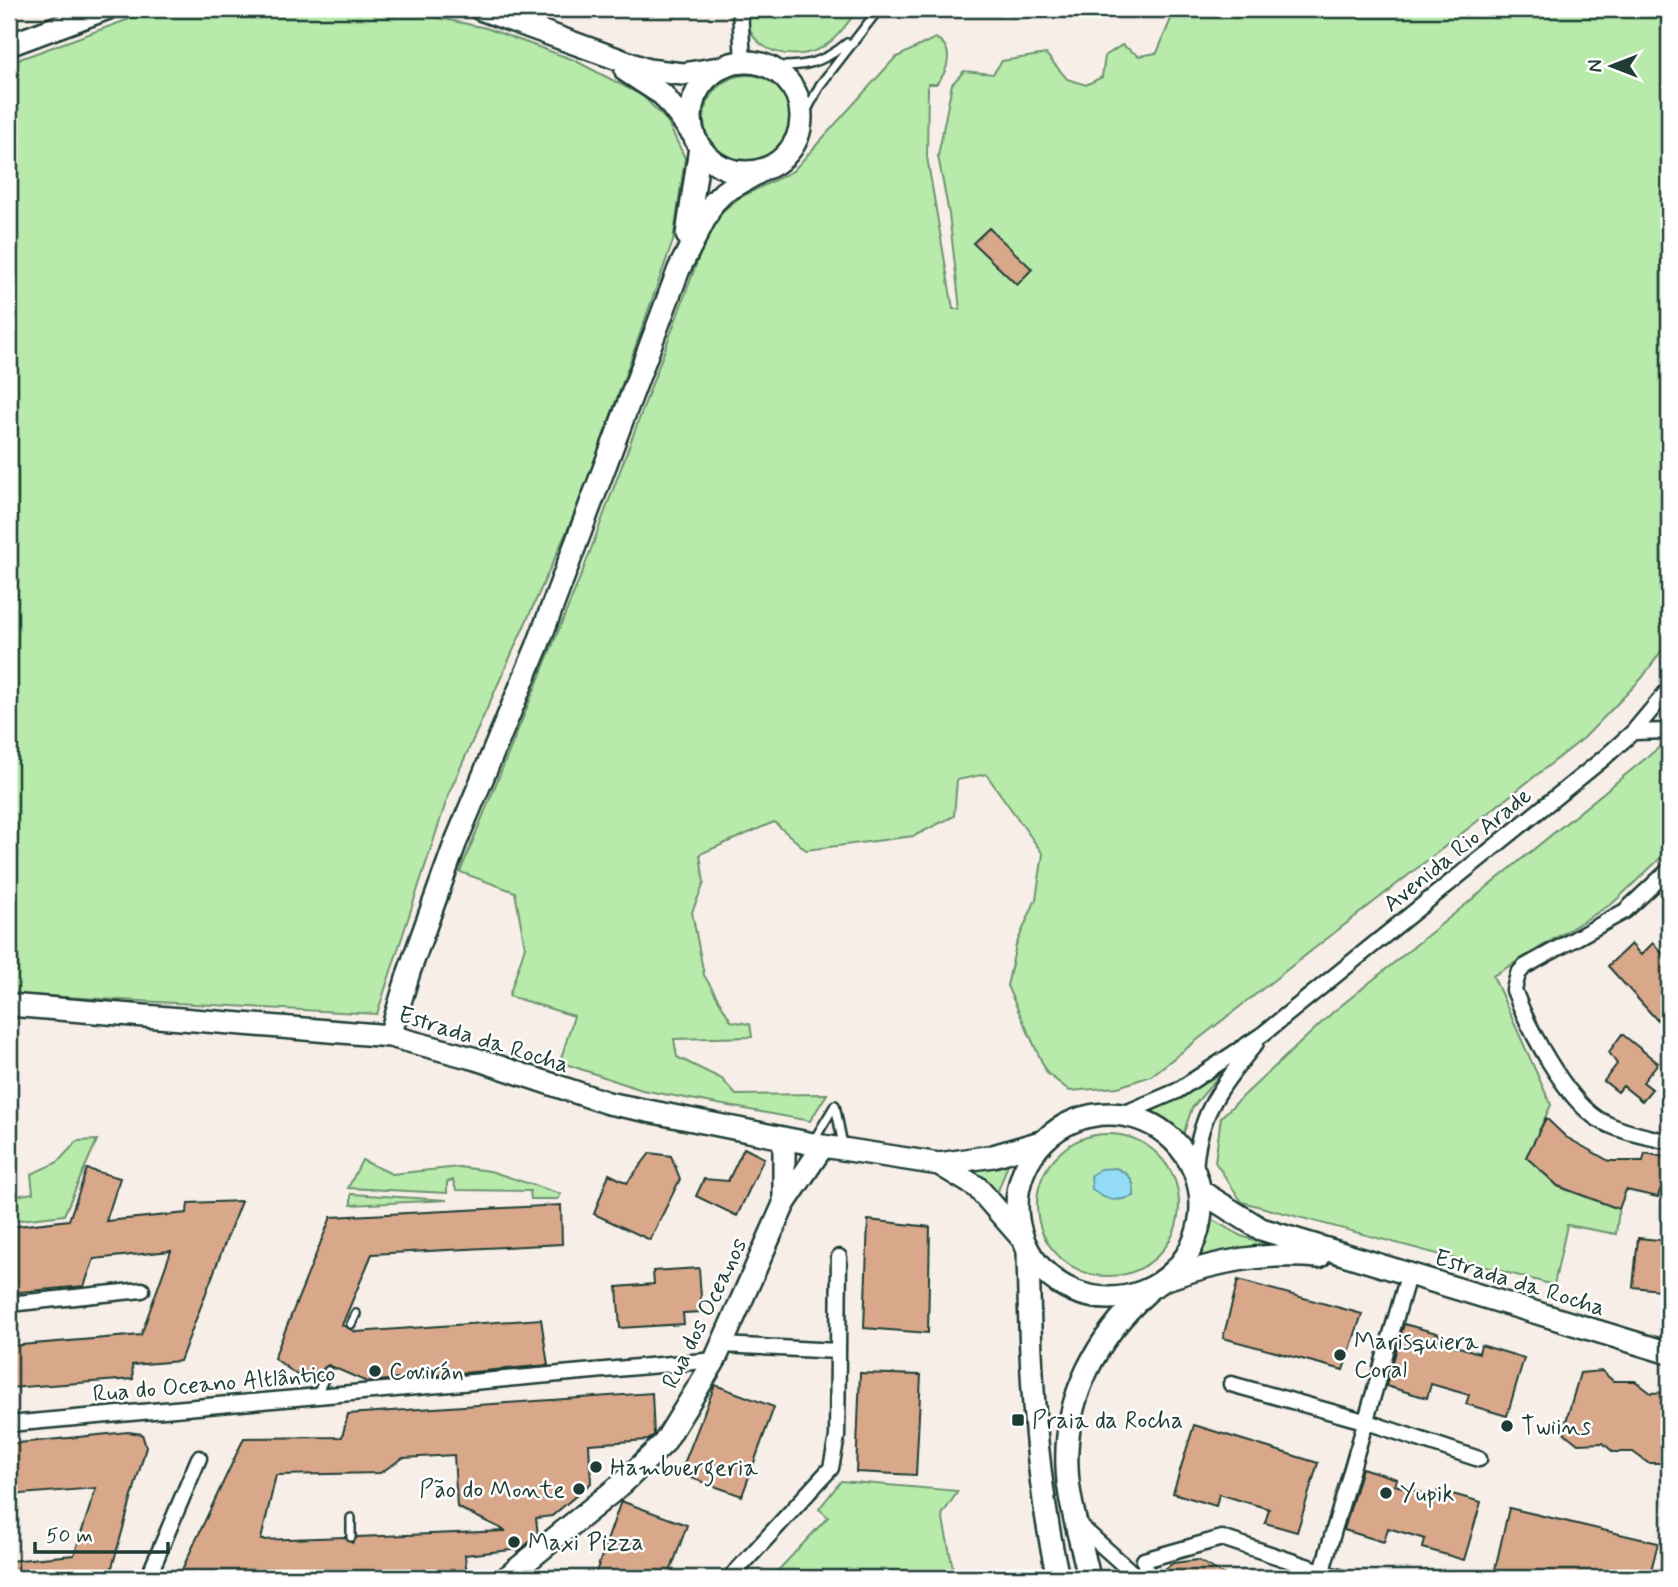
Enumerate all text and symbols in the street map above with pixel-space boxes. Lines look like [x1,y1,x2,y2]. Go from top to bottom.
north arrow [1576,32,1646,102]
text: N [1584,60,1609,72]
street label: Avenida Rio Arade [1377,781,1539,920]
street label: Estrada da Rocha [394,1000,573,1081]
street label: Rua dos Oceanos [655,1233,755,1394]
street label: Estrada da Rocha [1430,1243,1609,1324]
place label: Marisquiera Coral [1354,1327,1479,1386]
marker: Marisquiera Coral [1332,1347,1348,1363]
place label: Covirán [389,1357,464,1388]
street label: Rua do Oceano Altlântico [91,1358,337,1411]
marker: Covirán [367,1363,383,1379]
place label: Praia da Rocha [1032,1406,1183,1437]
marker: Praia da Rocha [1010,1412,1026,1428]
place label: Twiins [1521,1412,1591,1443]
marker: Twiins [1499,1418,1515,1434]
place label: Hambuergeria [610,1453,758,1487]
marker: Hambuergeria [588,1459,604,1475]
place label: Pão do Monte [419,1475,565,1506]
place label: Yupik [1400,1479,1454,1510]
marker: Pão do Monte [571,1481,587,1497]
marker: Yupik [1378,1485,1394,1501]
scale bar [35,1510,168,1554]
text: 50 m [46,1522,93,1550]
place label: Maxi Pizza [528,1528,644,1559]
marker: Maxi Pizza [506,1534,522,1550]

